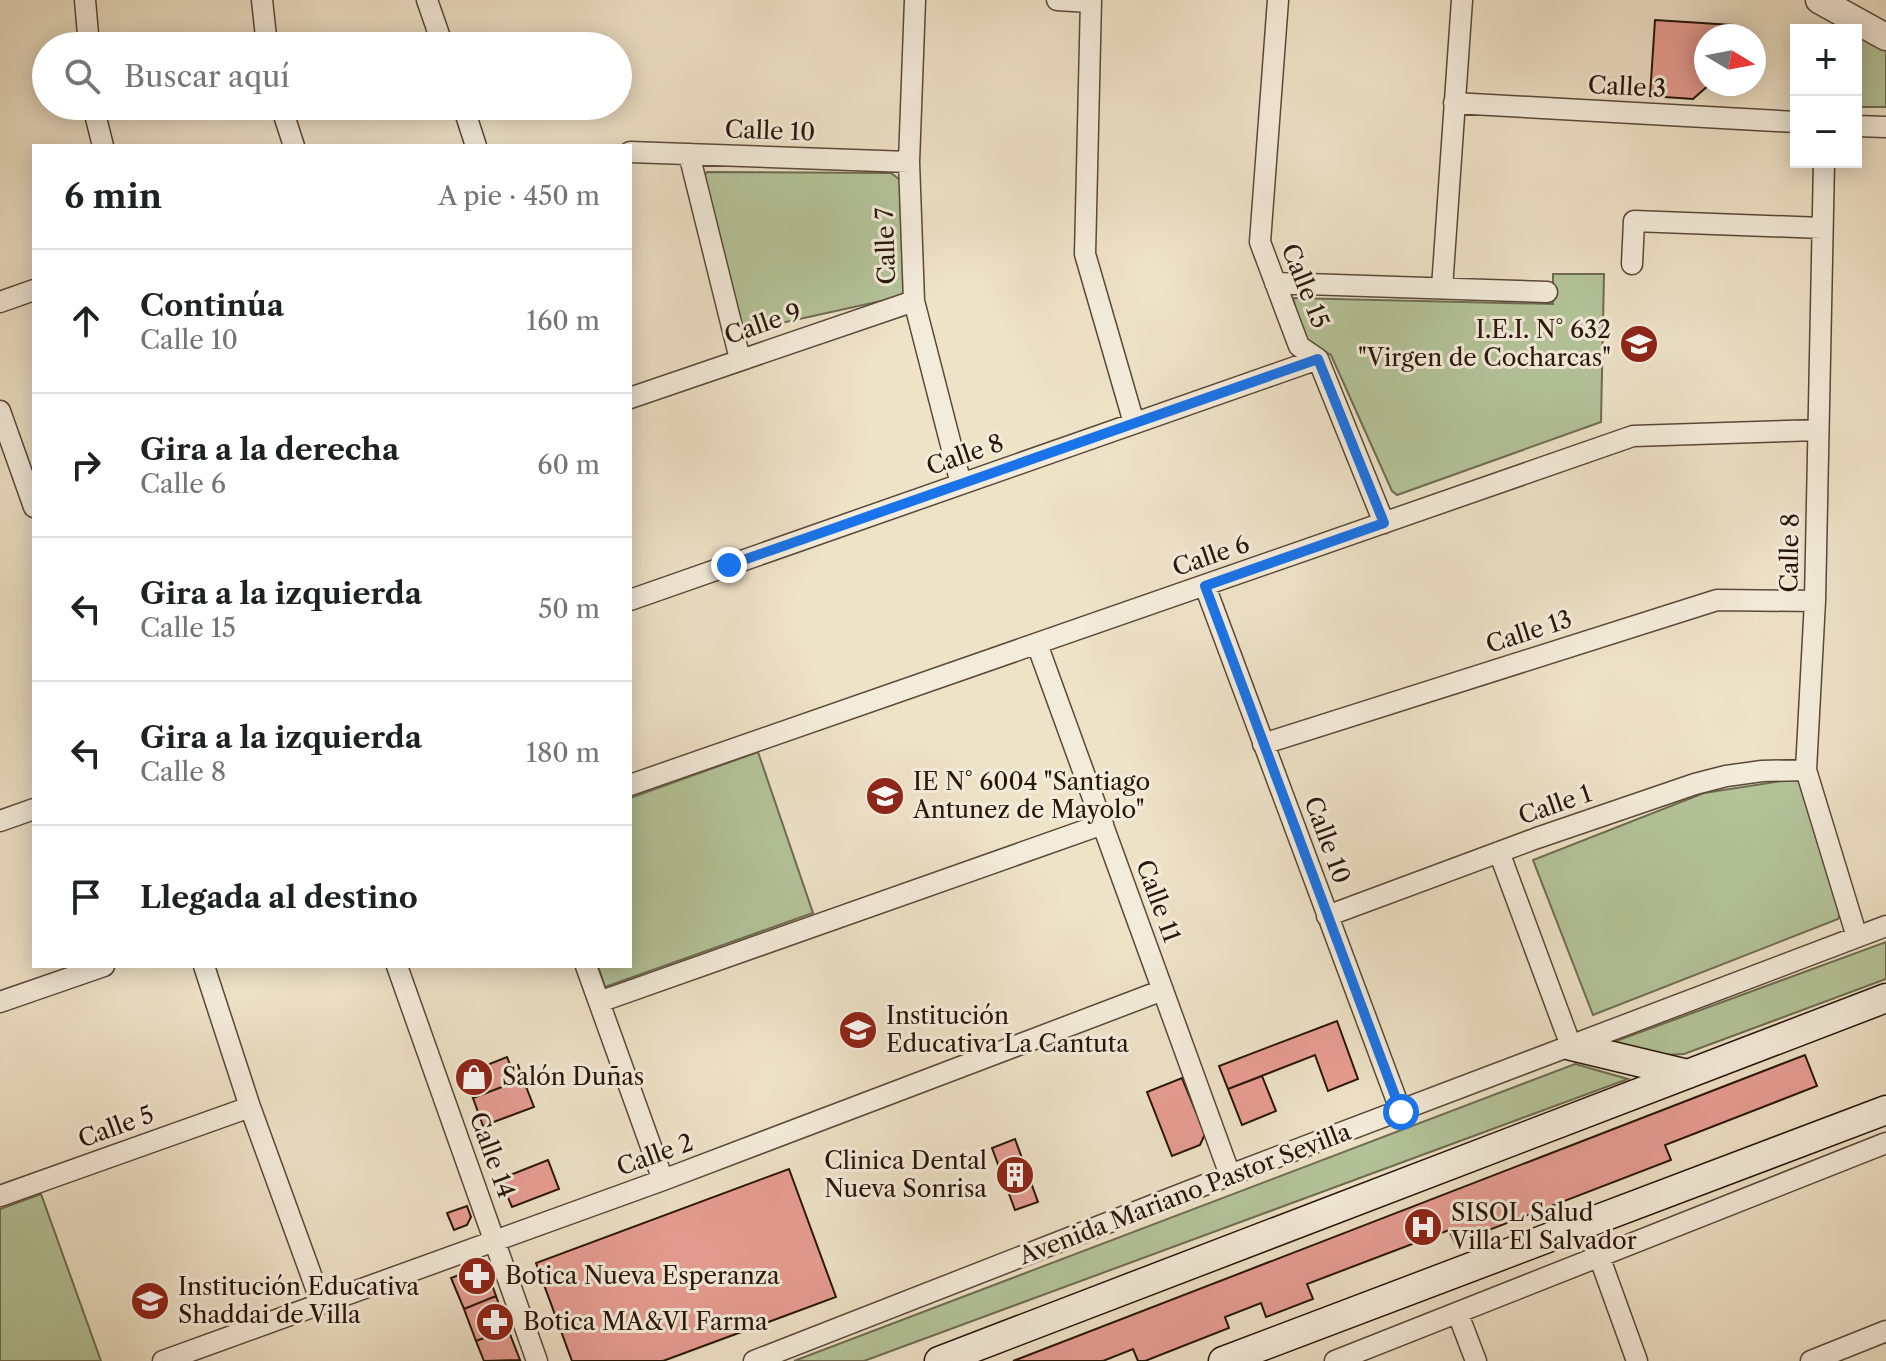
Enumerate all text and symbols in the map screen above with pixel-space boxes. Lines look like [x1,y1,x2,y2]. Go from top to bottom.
north arrow [1694,24,1766,96]
map controls [1790,24,1862,168]
button: + [1790,24,1862,96]
search box [32,32,632,120]
icon: search [60,54,104,98]
text: Buscar aquí [124,58,290,95]
street label: Calle 3 [1587,70,1667,103]
button: − [1790,96,1862,168]
street label: Calle 10 [724,114,816,147]
text: 6 min [64,175,162,217]
text: A pie · 450 m [438,180,600,212]
street label: Calle 7 [870,207,901,285]
street label: Calle 15 [1275,239,1335,332]
text: Continúa [140,287,284,324]
street label: Calle 9 [721,297,805,350]
icon: ahead [64,299,108,343]
text: 160 m [526,305,600,337]
place label: I.E.I. N° 632 "Virgen de Cocharcas" [1358,315,1611,372]
school or university icon: I.E.I. N° 632 "Virgen de Cocharcas" [1618,323,1660,365]
text: Calle 10 [140,324,238,356]
street label: Calle 8 [923,428,1007,481]
text: Gira a la derecha [140,431,399,468]
icon: right [64,443,108,487]
text: 60 m [537,449,600,481]
text: Calle 6 [140,468,226,500]
street label: Calle 8 [1774,513,1805,593]
street label: Calle 6 [1169,529,1253,582]
route end [711,547,747,583]
text: Gira a la izquierda [140,575,422,612]
icon: left [64,587,108,631]
text: 50 m [538,593,600,625]
street label: Calle 13 [1482,604,1575,659]
text: Calle 15 [140,612,236,644]
text: Gira a la izquierda [140,719,422,756]
icon: left [64,731,108,775]
text: 180 m [526,737,600,769]
text: Calle 8 [140,756,226,788]
place label: IE N° 6004 "Santiago Antunez de Mayolo" [912,767,1150,824]
school or university icon: IE N° 6004 "Santiago Antunez de Mayolo" [864,775,906,817]
street label: Calle 1 [1514,779,1595,831]
street label: Calle 10 [1298,792,1357,887]
street label: Calle 11 [1130,856,1187,946]
icon: arrive [64,875,108,919]
text: Llegada al destino [140,879,418,916]
place label: Institución Educativa La Cantuta [886,1001,1129,1058]
school or university icon: Institución Educativa La Cantuta [837,1009,879,1051]
shop icon: Salón Duñas [453,1056,495,1098]
place label: Salón Duñas [502,1062,644,1091]
route start [1383,1094,1419,1130]
street label: Calle 5 [74,1100,158,1154]
street label: Calle 14 [464,1108,521,1202]
street label: Avenida Mariano Pastor Sevilla [1014,1117,1355,1271]
street label: Calle 2 [613,1127,697,1182]
place label: Clinica Dental Nueva Sonrisa [824,1146,987,1203]
building icon: Clinica Dental Nueva Sonrisa [994,1154,1036,1196]
place label: SISOL Salud Villa El Salvador [1450,1198,1637,1255]
hospital icon: SISOL Salud Villa El Salvador [1402,1206,1444,1248]
pharmacy icon: Botica Nueva Esperanza [456,1255,498,1297]
place label: Botica Nueva Esperanza [505,1261,780,1290]
place label: Institución Educativa Shaddai de Villa [178,1272,420,1329]
school or university icon: Institución Educativa Shaddai de Villa [129,1280,171,1322]
pharmacy icon: Botica MA&VI Farma [474,1301,516,1343]
place label: Botica MA&VI Farma [523,1307,768,1336]

